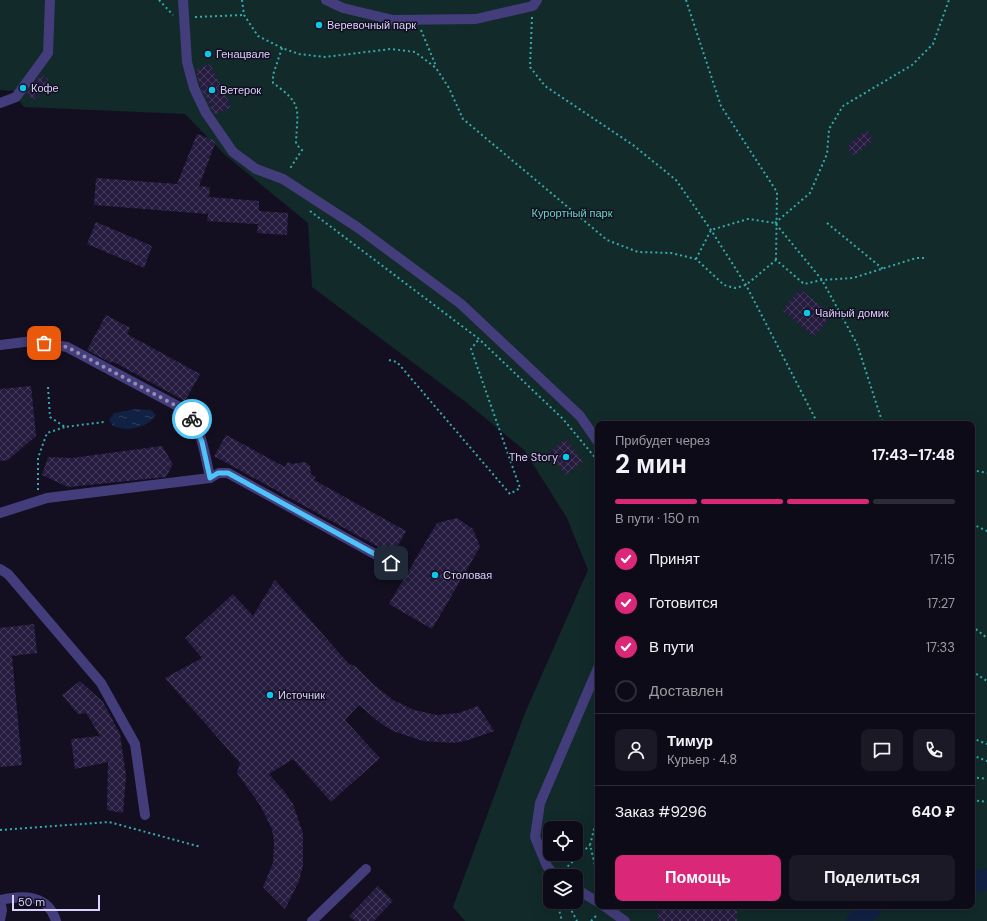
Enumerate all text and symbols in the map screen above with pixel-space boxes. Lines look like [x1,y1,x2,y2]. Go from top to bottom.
place label: Веревочный парк [327,18,416,32]
marker: Веревочный парк [314,20,324,30]
place label: Генацвале [216,47,270,61]
marker: Генацвале [203,49,213,59]
place label: Кофе [31,81,59,95]
marker: Кофе [18,83,28,93]
place label: Ветерок [220,83,261,97]
marker: Ветерок [207,85,217,95]
park label: Курортный парк [532,206,613,220]
place label: Чайный домик [815,306,889,320]
marker: Чайный домик [802,308,812,318]
pin [27,326,61,360]
icon: bag [33,332,55,354]
courier [172,399,212,439]
icon: bike [181,408,203,430]
text: Прибудет через [615,432,710,449]
text: 17:43–17:48 [872,445,955,465]
text: 2 мин [615,447,687,481]
place label: The Story [509,450,558,464]
marker: The Story [561,452,571,462]
text: В пути · 150 m [615,510,699,527]
pin [374,546,408,580]
icon: check [615,548,637,570]
text: Принят [649,549,700,569]
text: 17:15 [929,551,955,568]
icon: home [380,552,402,574]
place label: Столовая [443,568,492,582]
marker: Столовая [430,570,440,580]
icon: check [615,592,637,614]
text: Готовится [649,593,718,613]
text: 17:27 [927,595,955,612]
icon: check [615,636,637,658]
text: В пути [649,637,694,657]
text: 17:33 [926,639,955,656]
text: Доставлен [649,681,723,701]
place label: Источник [278,688,325,702]
marker: Источник [265,690,275,700]
button: person [615,729,657,771]
button: chat [861,729,903,771]
button: phone [913,729,955,771]
text: Тимур [667,731,713,751]
text: Курьер · 4.8 [667,751,737,768]
text: Заказ #9296 [615,802,707,822]
text: 640 ₽ [912,802,955,822]
map controls [543,821,583,909]
button: locate [543,821,583,861]
button: Помощь [615,855,781,901]
button: Поделиться [789,855,955,901]
button: layers [543,869,583,909]
scale bar [12,893,100,912]
text: 50 m [18,895,45,909]

